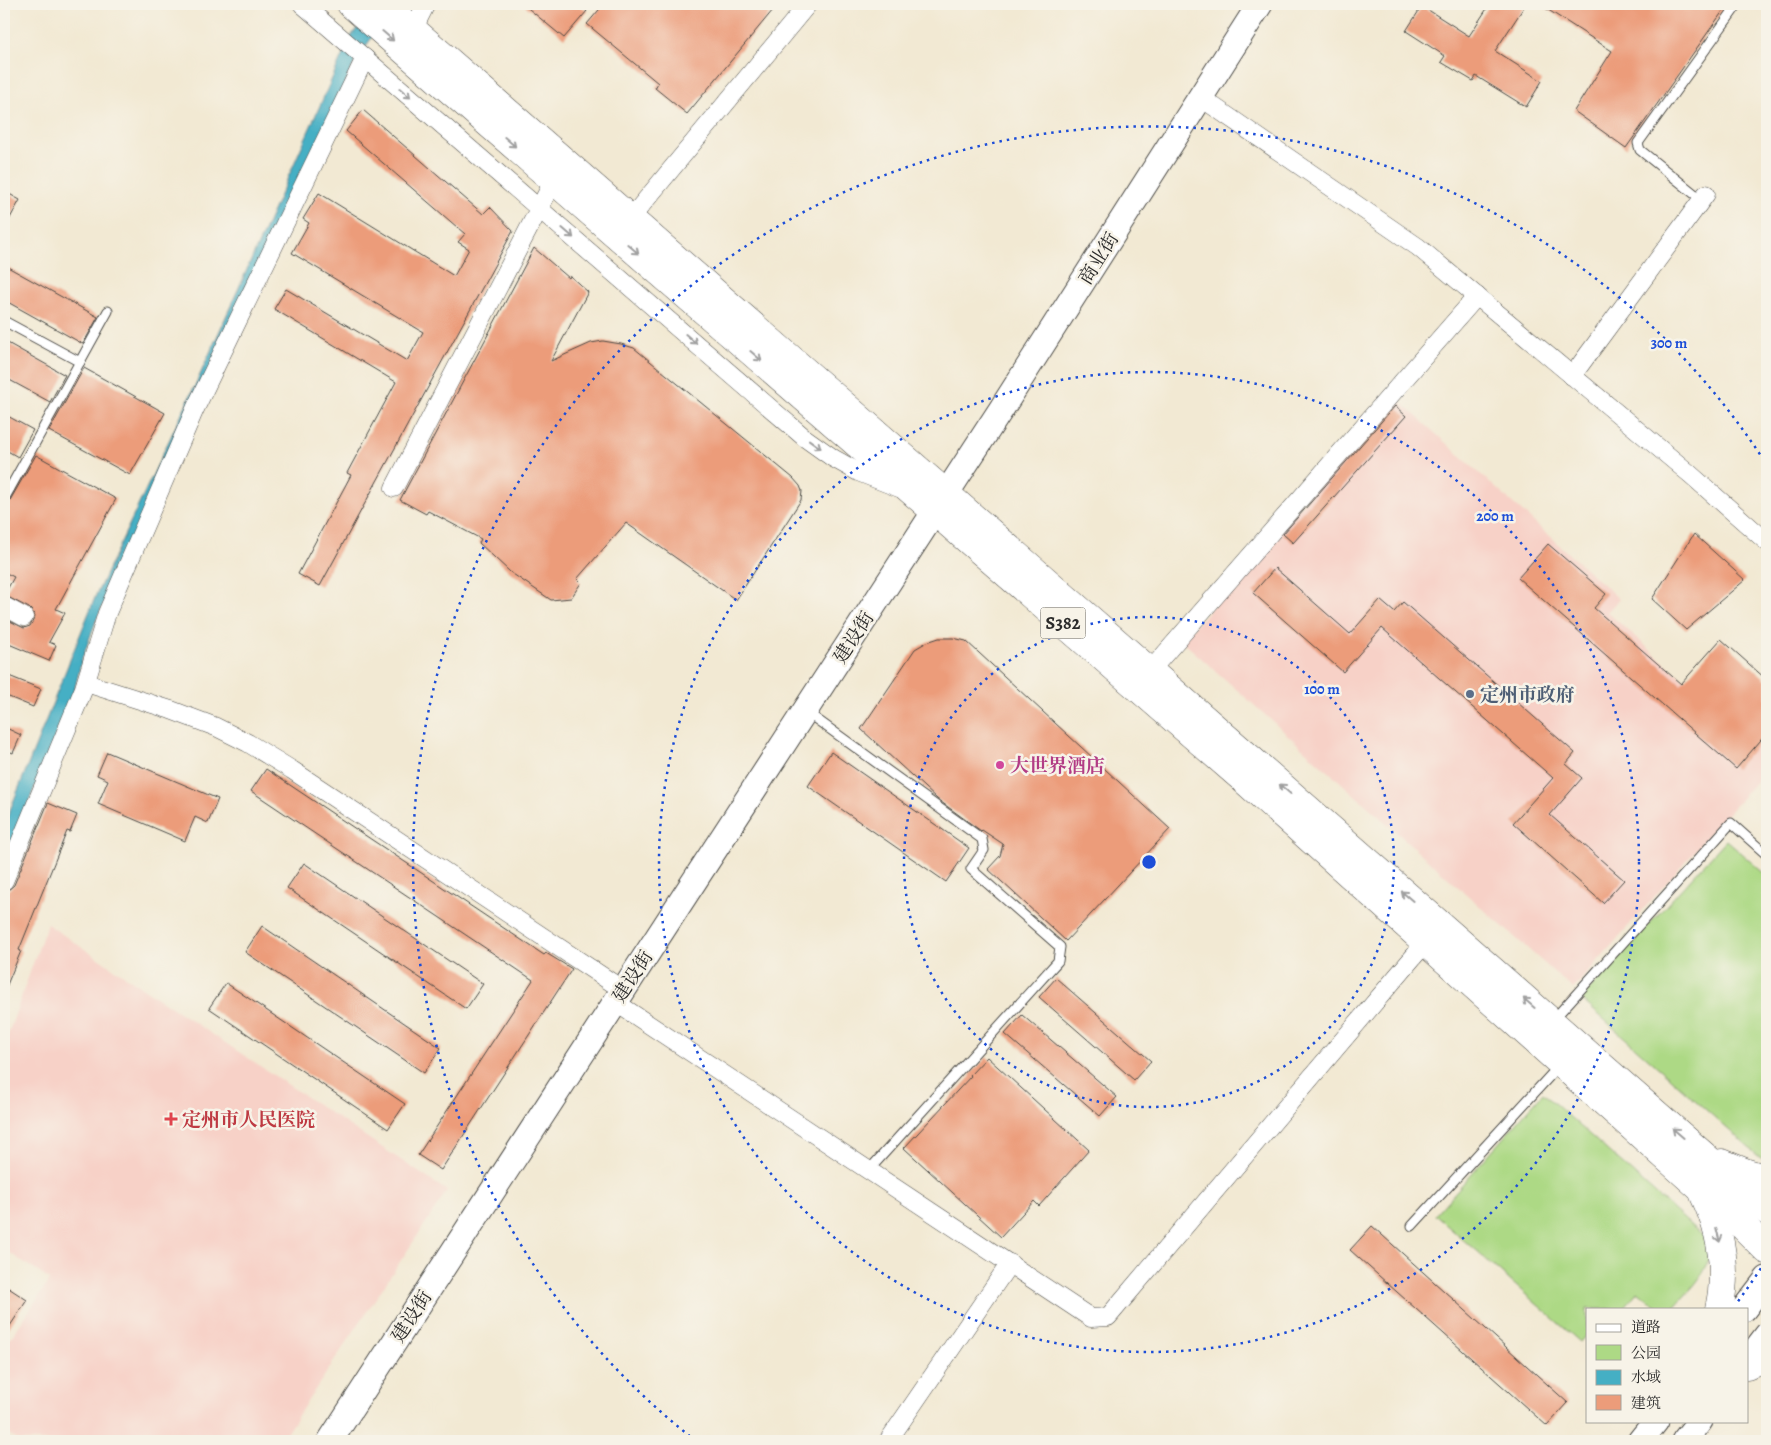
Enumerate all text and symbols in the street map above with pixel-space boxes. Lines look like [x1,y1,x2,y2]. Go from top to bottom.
one-way arrow [381,30,394,41]
one-way arrow [398,87,411,98]
one-way arrow [504,137,517,148]
one-way arrow [561,227,574,238]
street label: 商业街 [1073,227,1125,290]
one-way arrow [626,243,639,254]
one-way arrow [684,333,697,344]
text: 300 m [1651,333,1688,353]
one-way arrow [749,350,762,361]
one-way arrow [808,439,821,450]
text: 200 m [1476,506,1514,526]
street label: 建设街 [827,607,880,669]
road number: S382 [1040,608,1086,638]
text: 100 m [1304,679,1340,699]
place label: 定州市政府 [1480,682,1575,708]
marker: 定州市政府 [1464,688,1476,700]
place label: 大世界酒店 [1010,753,1105,779]
marker: 大世界酒店 [994,759,1006,771]
one-way arrow [1278,783,1291,794]
centre of rings [1140,853,1158,871]
one-way arrow [1401,890,1414,901]
street label: 建设街 [606,946,659,1008]
one-way arrow [1523,997,1536,1009]
place label: 定州市人民医院 [182,1107,315,1133]
marker: 定州市人民医院 [164,1112,178,1126]
one-way arrow [1672,1128,1685,1139]
one-way arrow [1714,1226,1724,1242]
street label: 建设街 [385,1286,438,1348]
legend [1586,1308,1748,1422]
text: 道路 [1631,1317,1661,1337]
text: 公园 [1631,1343,1661,1363]
text: 水域 [1631,1367,1661,1387]
text: 建筑 [1631,1393,1661,1413]

